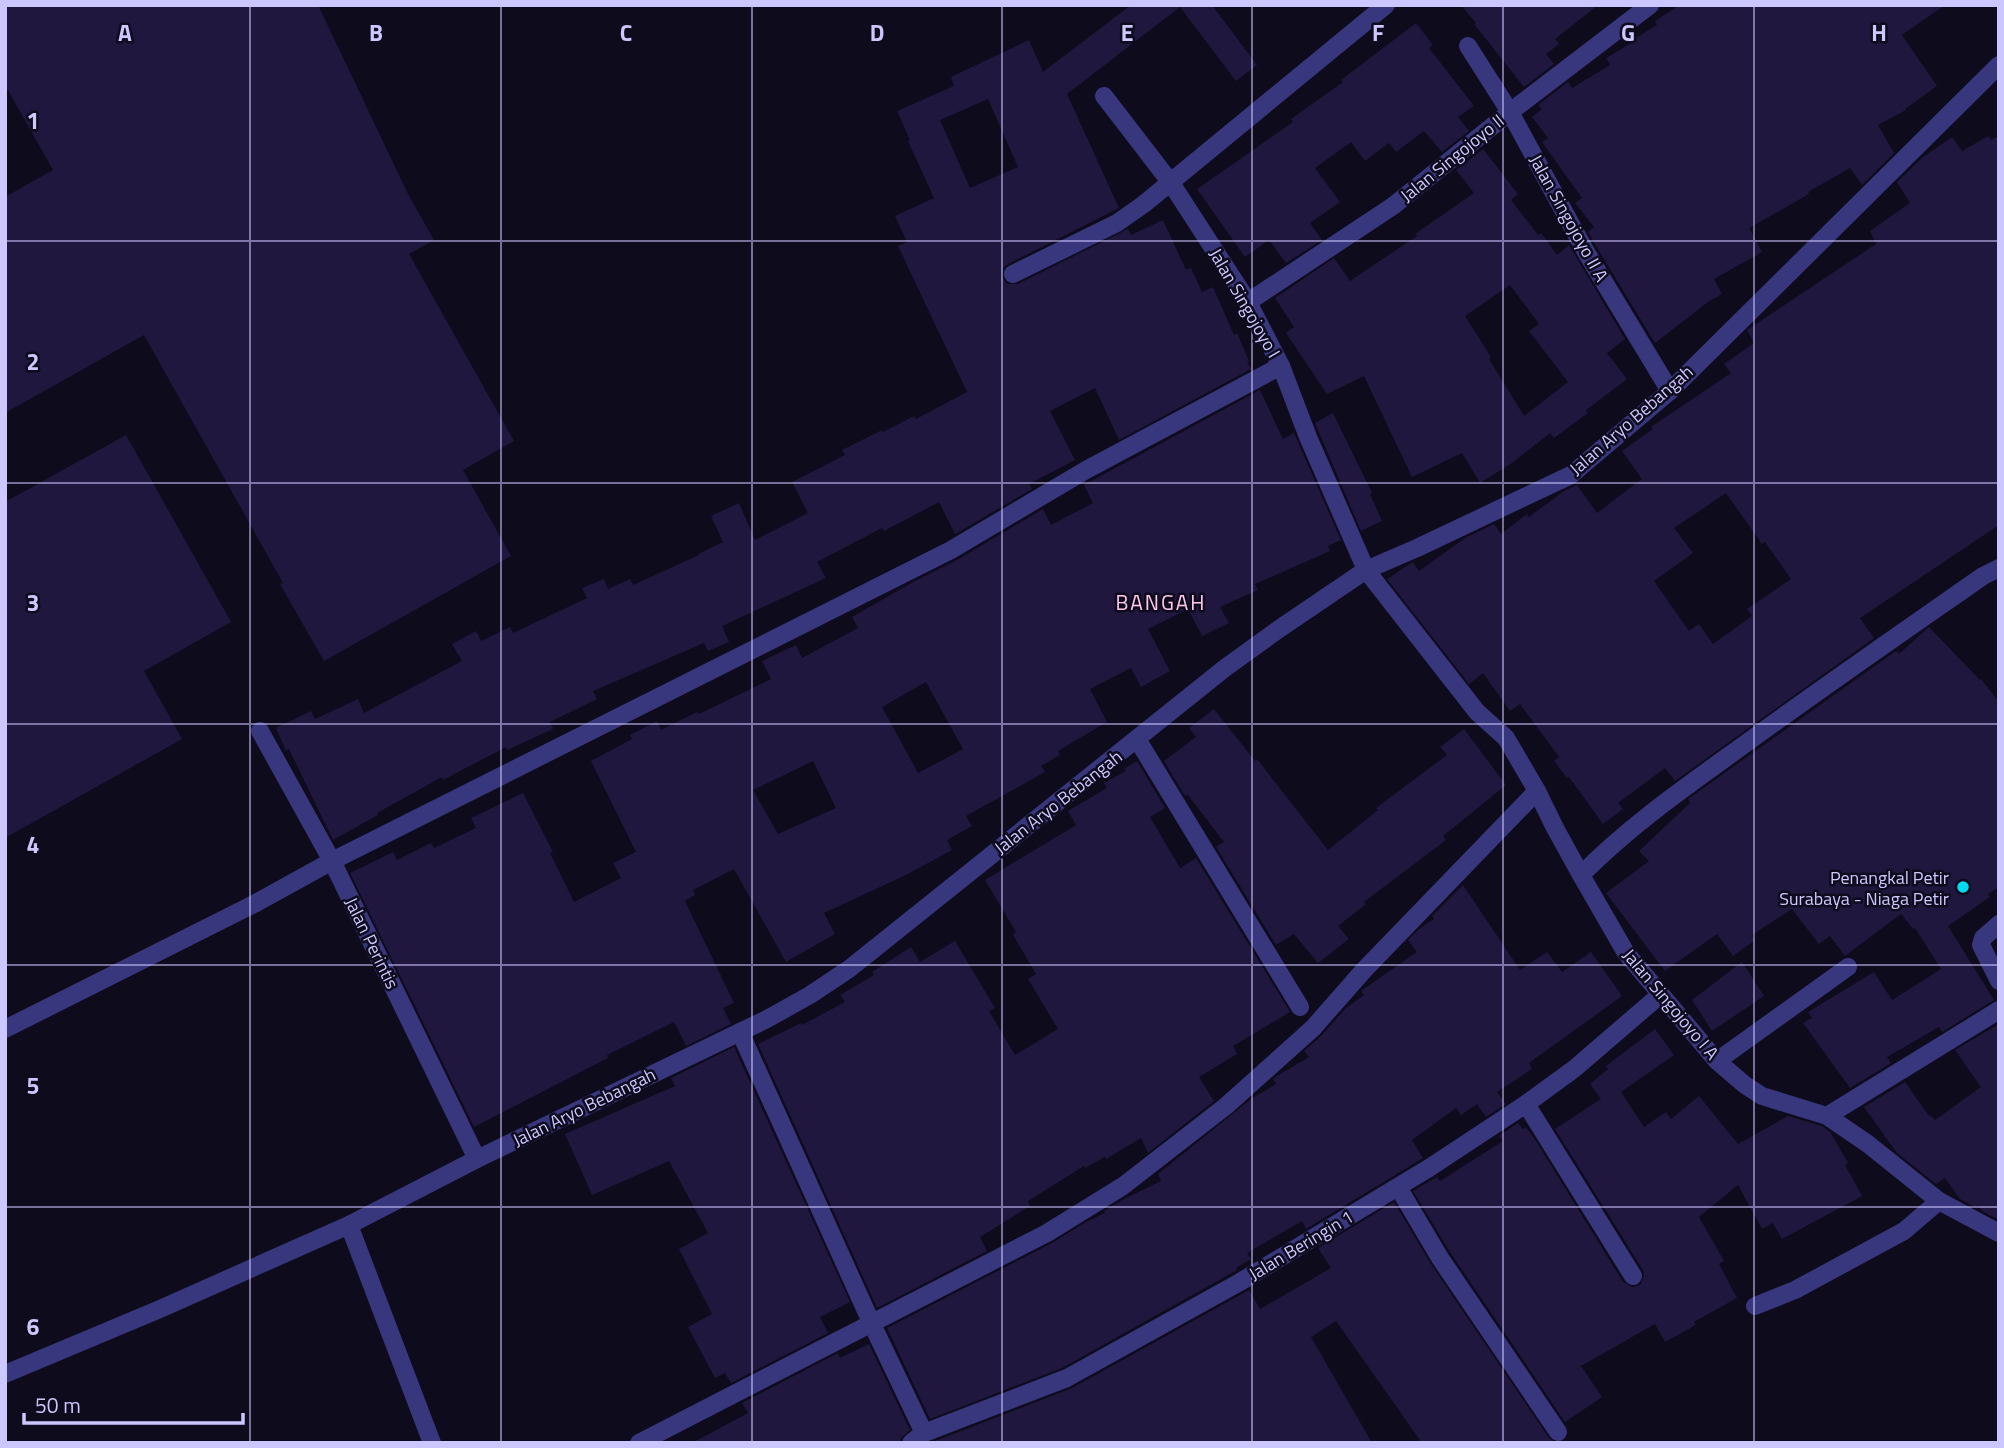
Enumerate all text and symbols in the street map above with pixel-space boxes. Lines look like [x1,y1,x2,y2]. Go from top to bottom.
text: A [118,15,132,50]
text: B [369,15,383,50]
text: C [620,15,632,50]
text: D [870,15,884,50]
text: E [1121,15,1133,50]
text: F [1372,15,1384,50]
text: G [1621,15,1635,50]
text: H [1871,15,1887,50]
text: 1 [27,103,39,138]
street label: Jalan Singojoyo II [1394,107,1510,209]
street label: Jalan Singojoyo II A [1523,149,1615,287]
street label: Jalan Singojoyo I [1203,243,1287,363]
text: 2 [27,344,39,379]
street label: Jalan Aryo Bebangah [1563,359,1699,481]
text: 3 [27,585,39,620]
district label: BANGAH [1115,586,1207,618]
street label: Jalan Aryo Bebangah [988,743,1128,861]
text: 4 [27,827,39,862]
place label: Penangkal Petir Surabaya - Niaga Petir [1779,864,1949,912]
marker: Penangkal Petir Surabaya - Niaga Petir [1955,879,1971,895]
street label: Jalan Perintis [338,893,406,993]
street label: Jalan Singojoyo I A [1616,943,1726,1066]
street label: Jalan Aryo Bebangah [508,1061,660,1153]
text: 5 [27,1068,39,1103]
street label: Jalan Beringin 1 [1244,1203,1358,1287]
text: 6 [27,1309,40,1344]
scale bar [24,1382,243,1426]
text: 50 m [35,1389,81,1421]

